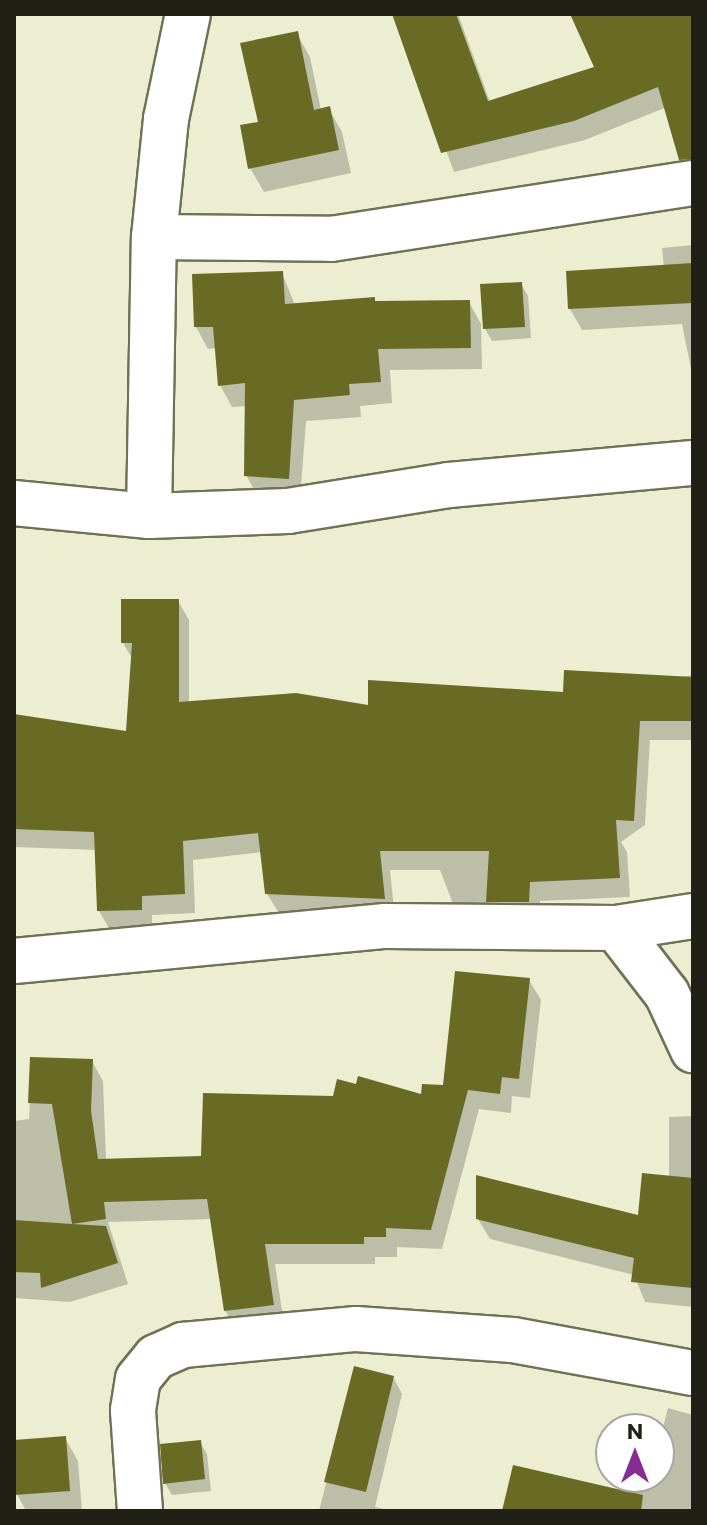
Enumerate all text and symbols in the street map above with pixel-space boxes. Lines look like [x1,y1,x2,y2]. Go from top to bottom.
north arrow [595,1413,675,1493]
text: N [627,1417,643,1444]

